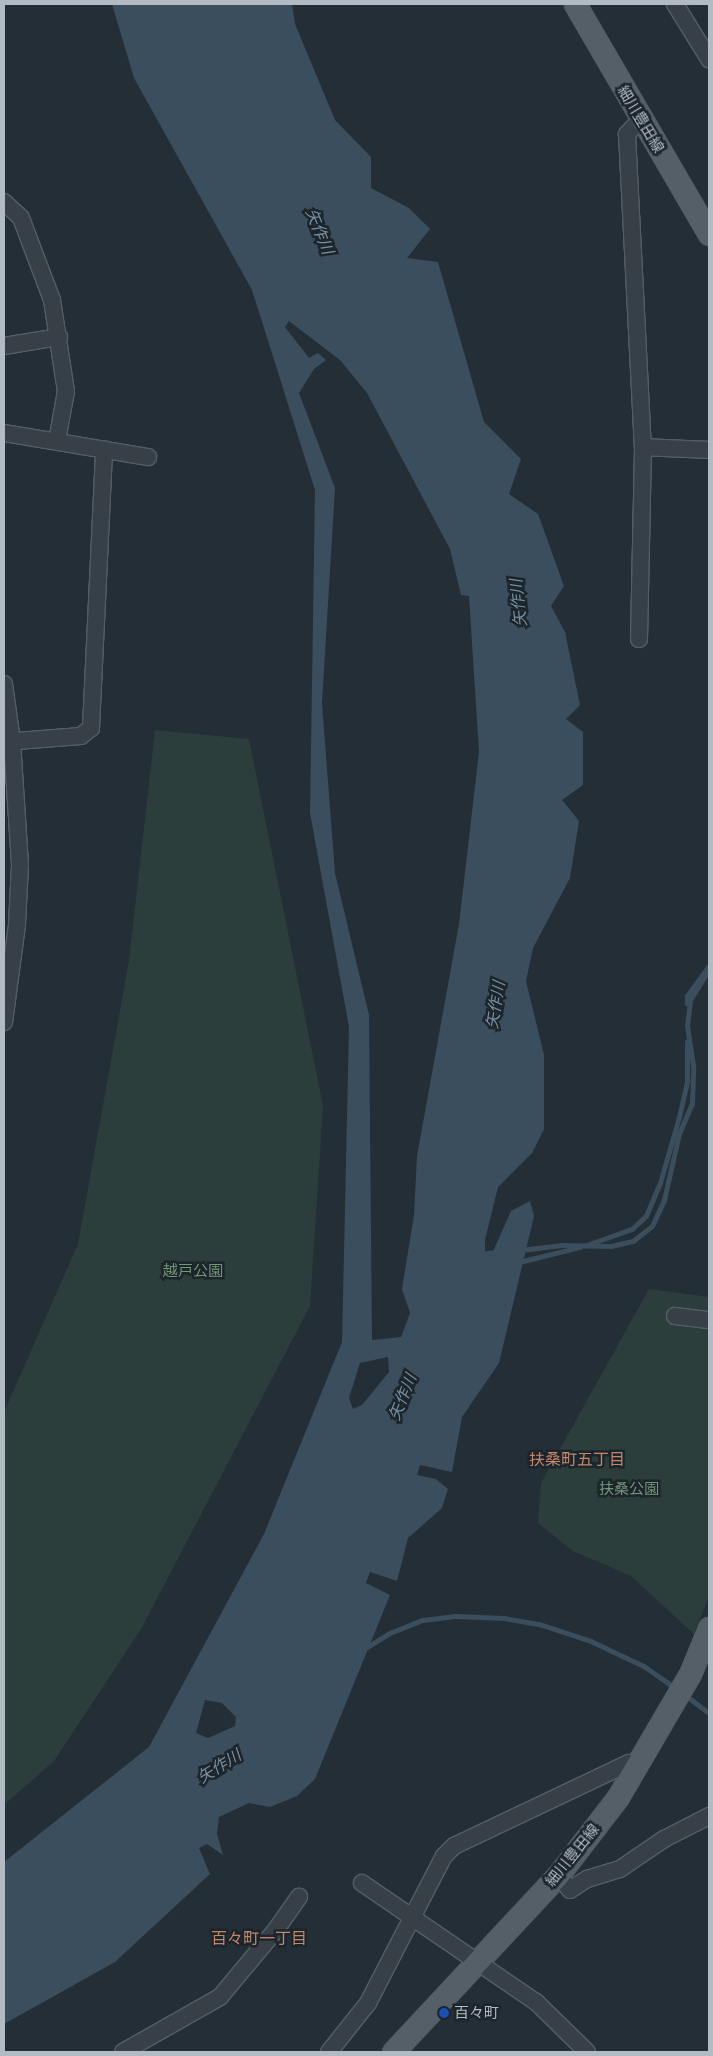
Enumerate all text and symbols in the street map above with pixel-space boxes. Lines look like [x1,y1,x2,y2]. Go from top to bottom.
street label: 細川豊田線 [614,82,668,156]
water label: 矢作川 [302,205,338,257]
water label: 矢作川 [506,578,530,628]
water label: 矢作川 [482,980,508,1030]
park label: 越戸公園 [163,1262,223,1280]
water label: 矢作川 [384,1371,420,1423]
district label: 扶桑町五丁目 [529,1449,625,1469]
park label: 扶桑公園 [599,1480,659,1498]
water label: 矢作川 [194,1745,244,1787]
street label: 細川豊田線 [541,1820,603,1890]
district label: 百々町一丁目 [211,1928,307,1948]
place label: 百々町 [454,2004,499,2022]
marker: 百々町 [438,2007,450,2019]

